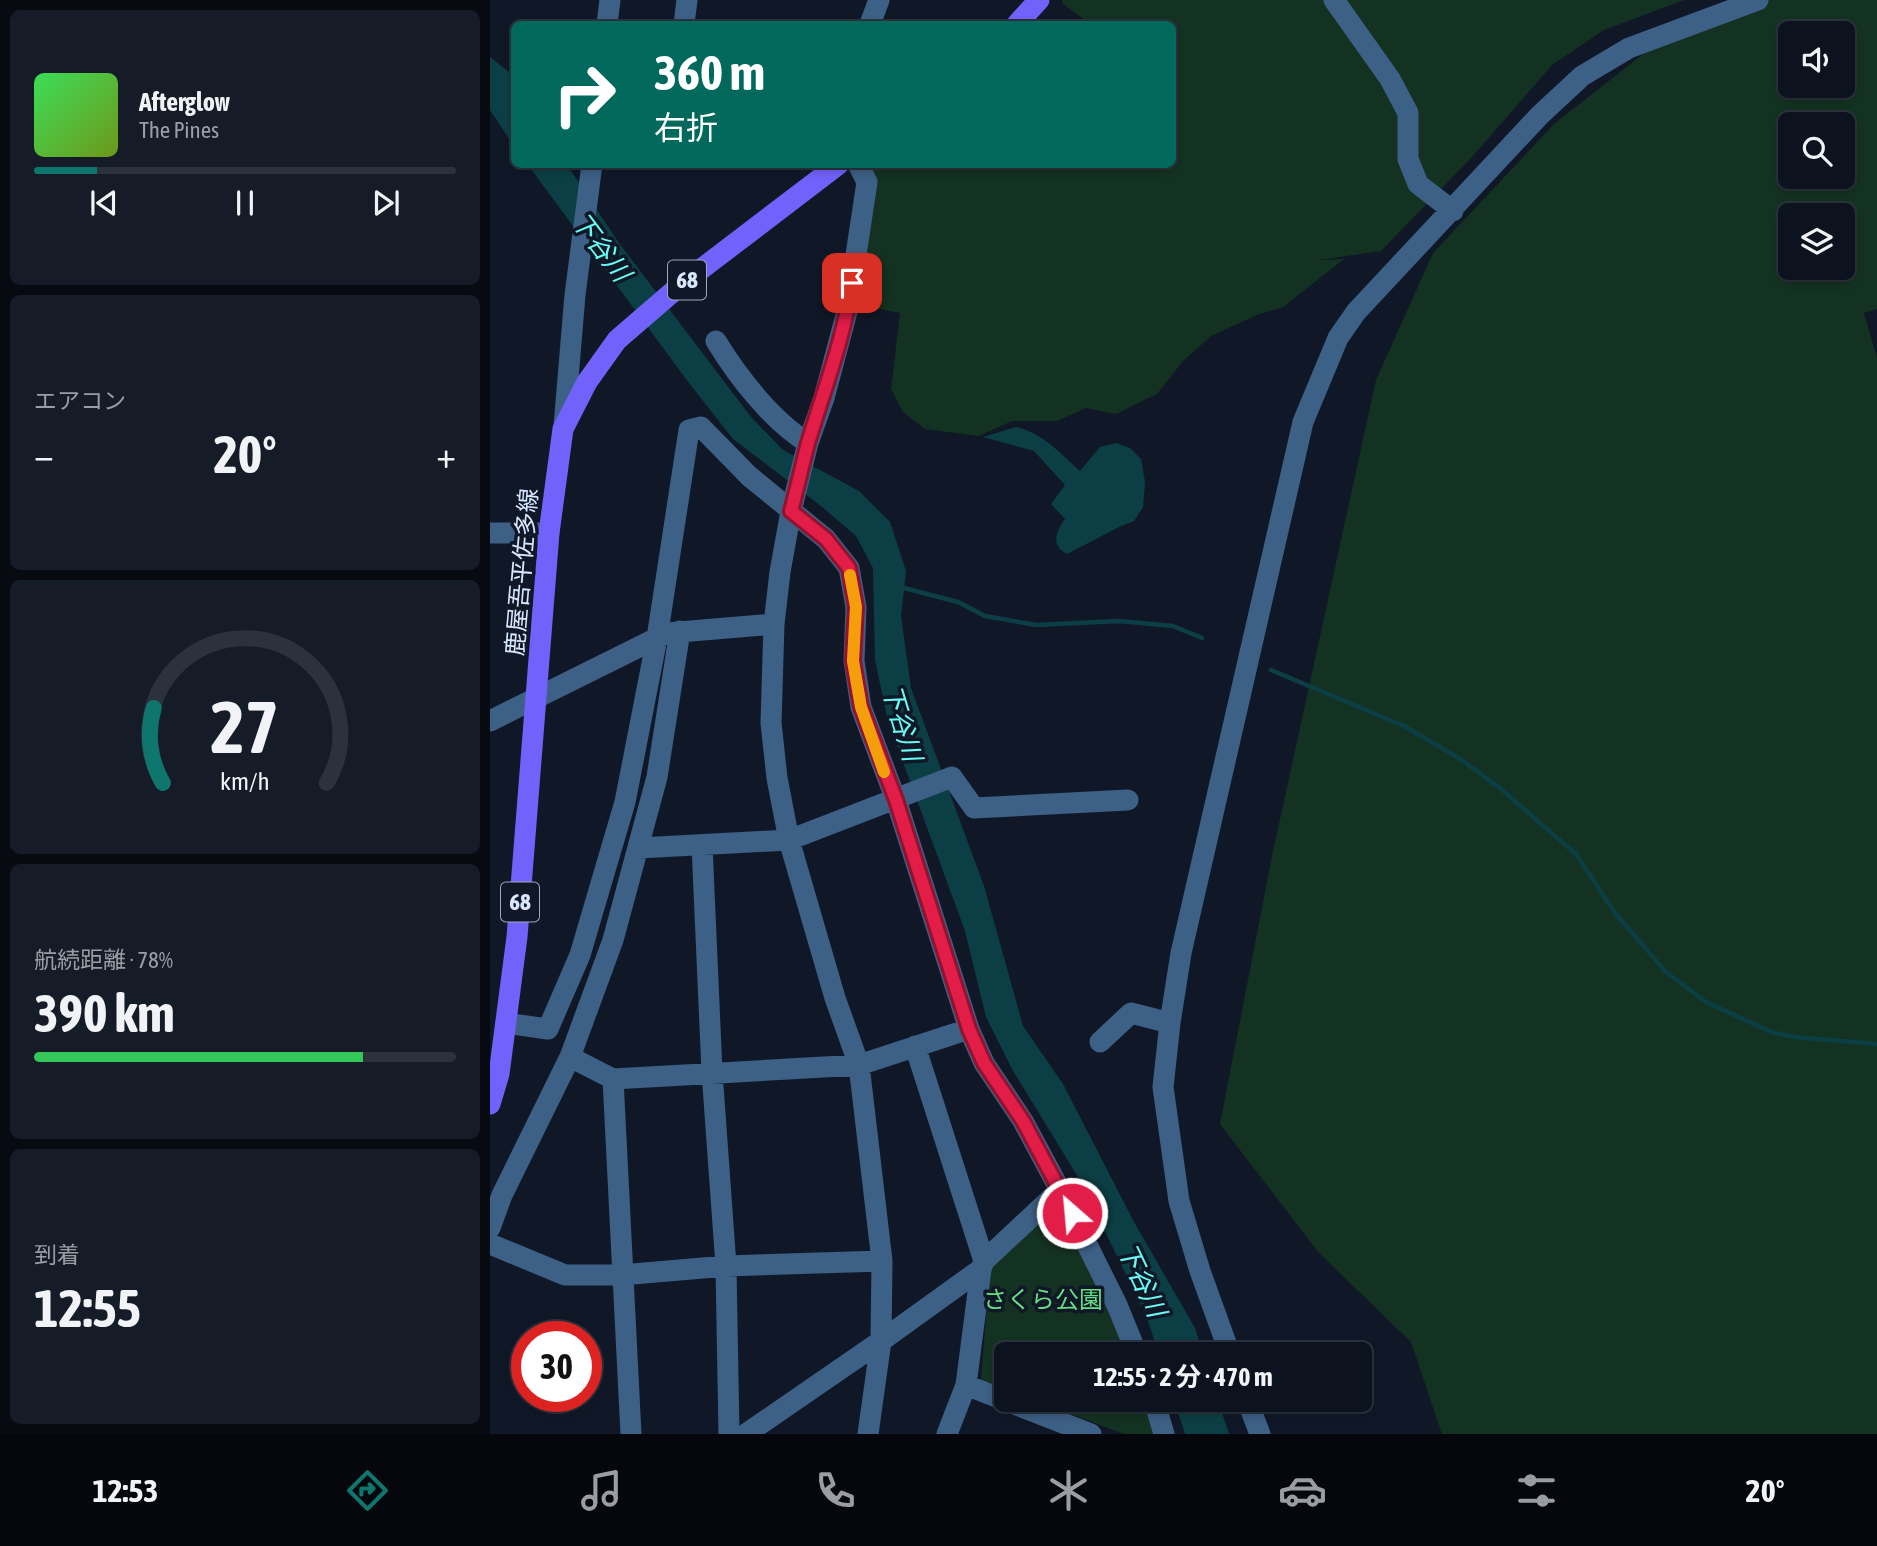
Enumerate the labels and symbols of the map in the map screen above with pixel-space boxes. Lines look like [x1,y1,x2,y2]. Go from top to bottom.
water label: 下谷川 [566,207,638,290]
pin [822,253,882,313]
road number: 68 [668,260,706,300]
street label: 鹿屋吾平佐多線 [501,487,542,657]
water label: 下谷川 [876,681,929,768]
road number: 68 [501,882,539,922]
position arrow [1035,1176,1109,1250]
water label: 下谷川 [1112,1238,1173,1324]
park label: さくら公園 [983,1286,1103,1313]
speed limit sign: 30 [511,1321,602,1412]

